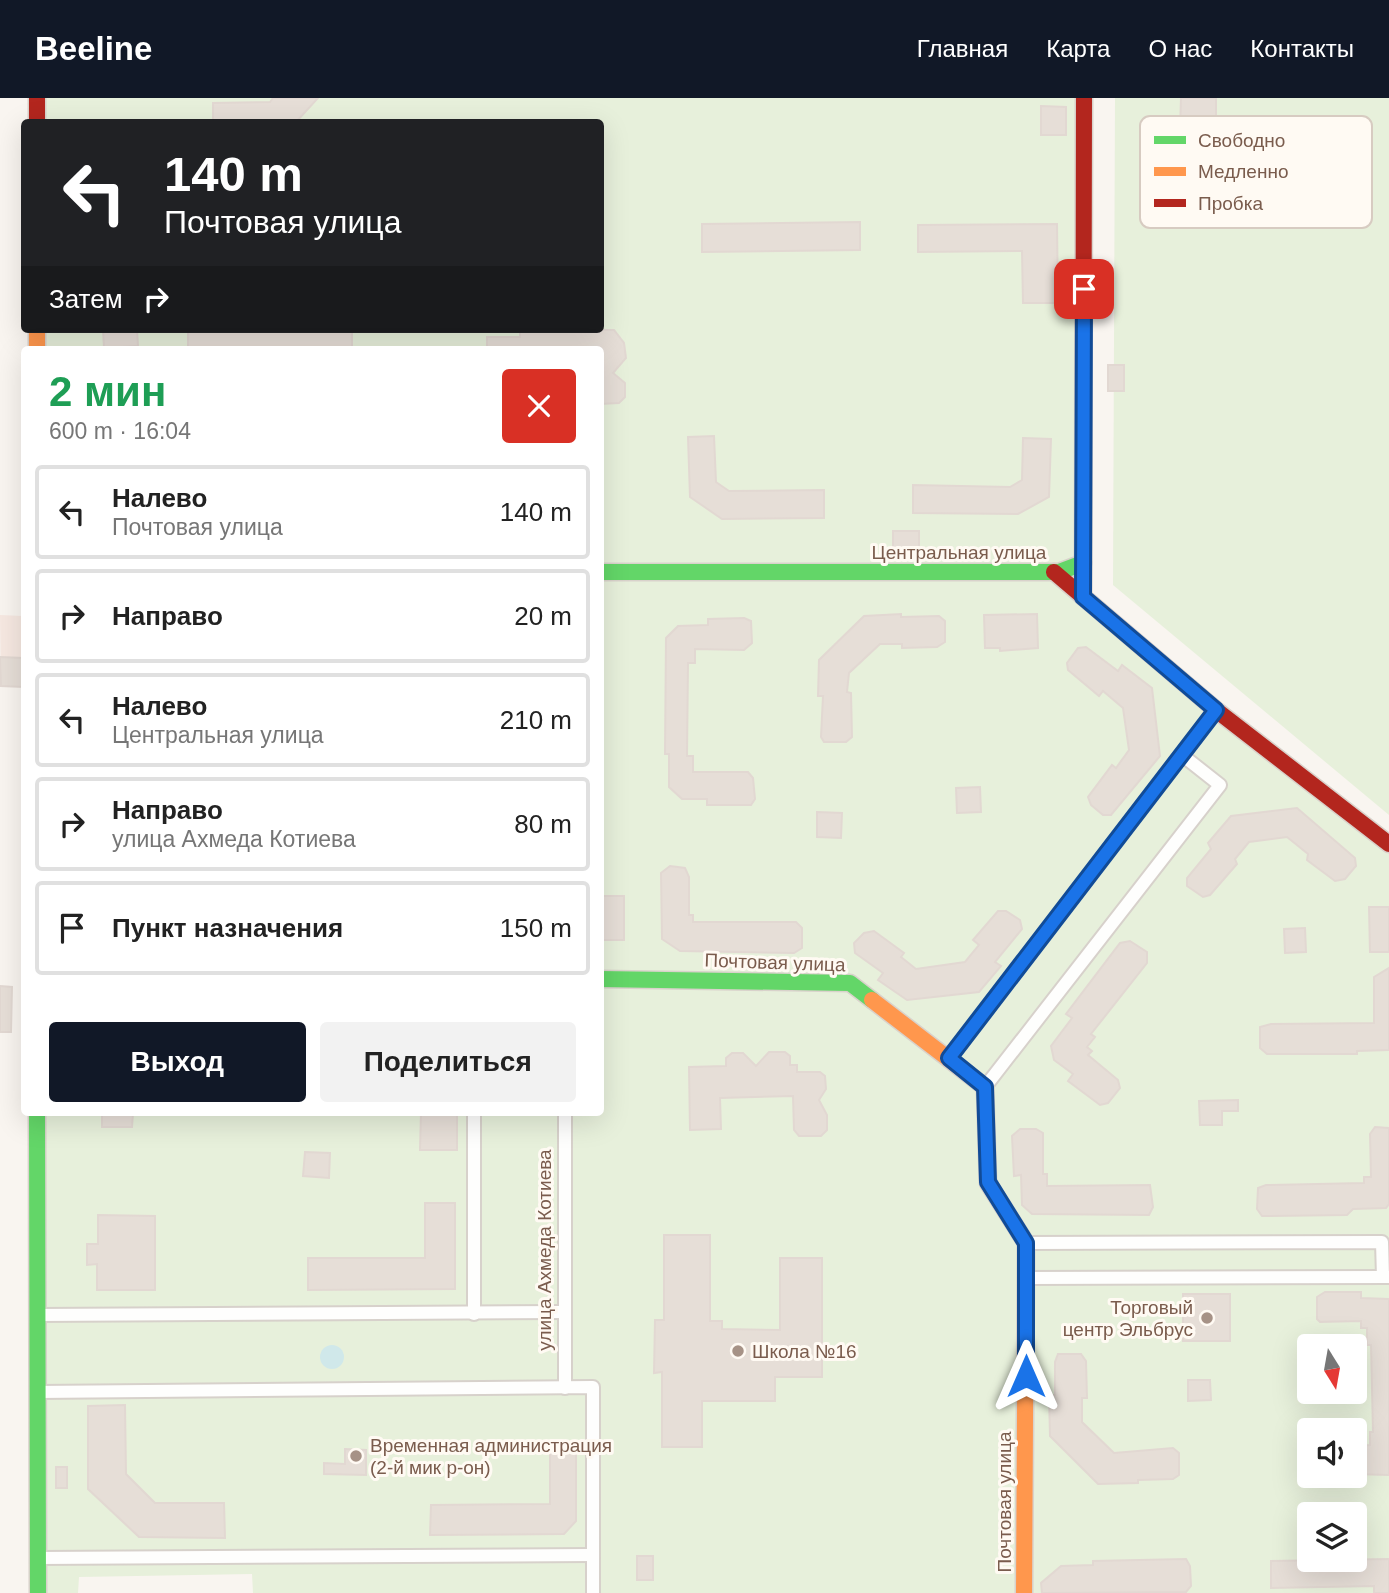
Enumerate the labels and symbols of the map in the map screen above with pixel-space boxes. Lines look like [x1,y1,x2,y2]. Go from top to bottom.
legend [1140,116,1372,228]
text: Свободно [1198,130,1285,151]
text: Медленно [1198,161,1288,182]
text: Пробка [1198,193,1263,214]
pin [1054,259,1114,319]
street label: Центральная улица [872,542,1047,563]
street label: Почтовая улица [704,950,846,975]
street label: улица Ахмеда Котиева [534,1149,555,1351]
place label: Торговый центр Эльбрус [1063,1297,1193,1340]
marker: Торговый центр Эльбрус [1199,1310,1215,1326]
north arrow [1297,1334,1367,1404]
position arrow [989,1339,1063,1413]
place label: Школа №16 [752,1341,857,1362]
marker: Школа №16 [730,1343,746,1359]
street label: Почтовая улица [994,1431,1015,1573]
place label: Временная администрация (2-й мик р-он) [370,1435,612,1478]
marker: Временная администрация (2-й мик р-он) [348,1448,364,1464]

